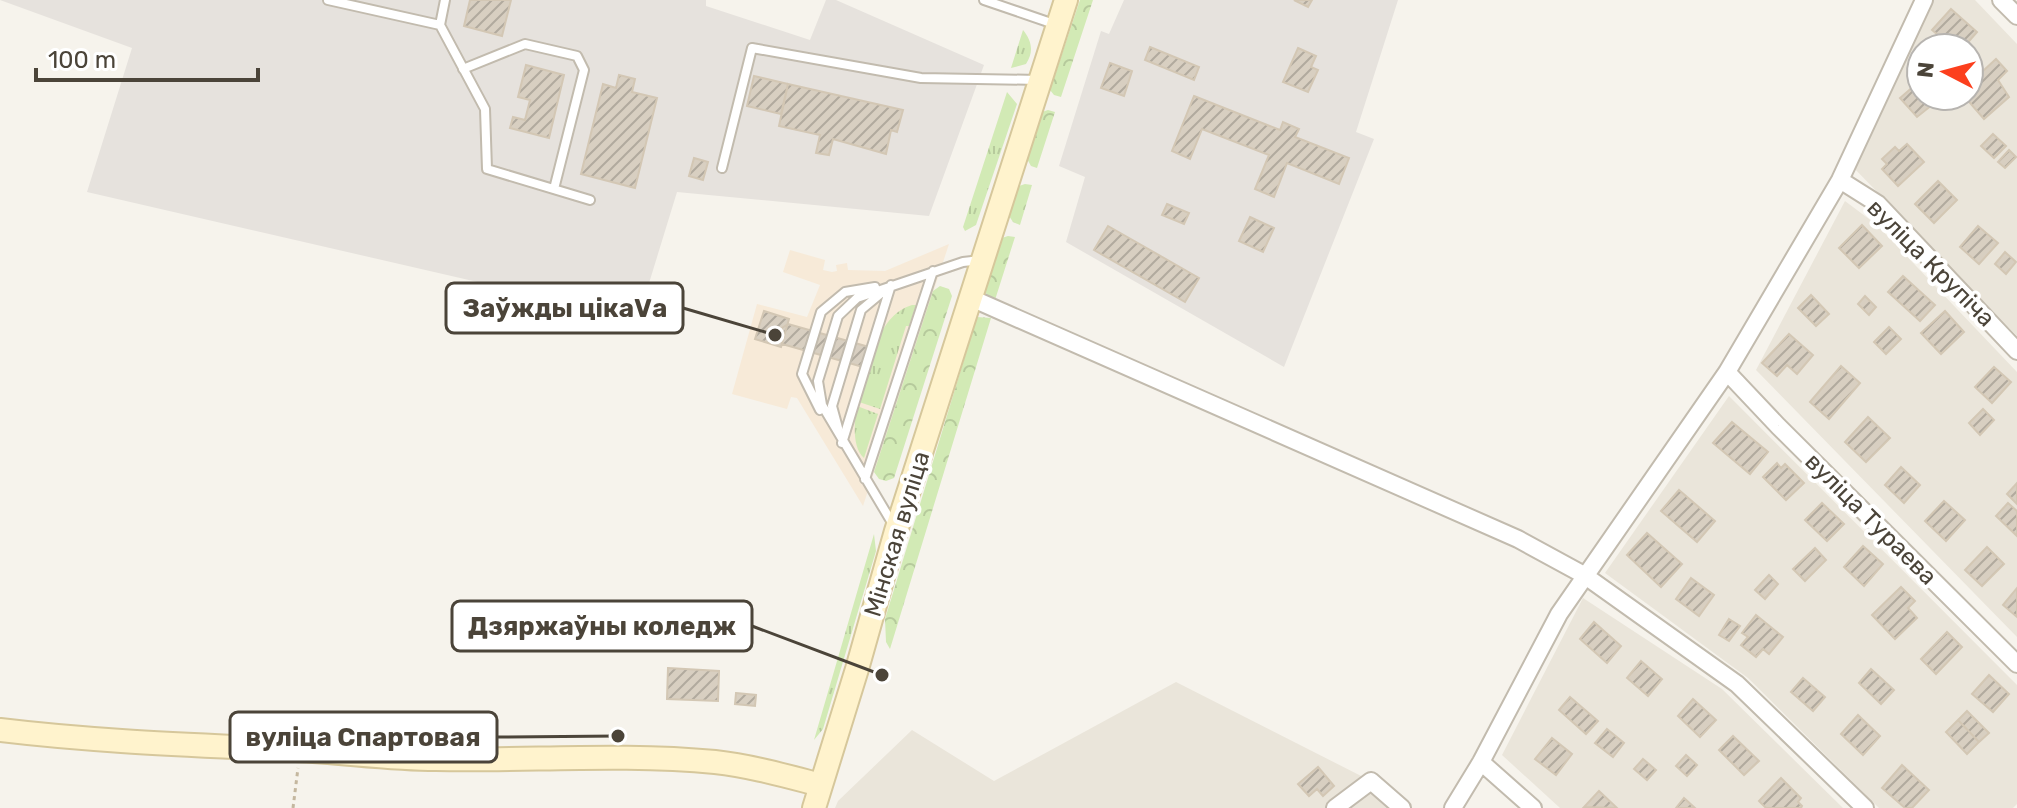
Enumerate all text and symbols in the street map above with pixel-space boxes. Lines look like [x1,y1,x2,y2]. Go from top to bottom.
scale bar [36,32,258,82]
north arrow [1905,32,1985,112]
text: 100 m [48,46,116,74]
text: N [1911,61,1940,79]
street label: вуліца Крупіча [1862,194,2000,332]
callout: Заўжды цікаVа [446,283,683,333]
text: Заўжды цікаVа [463,293,667,324]
street label: вуліца Тураева [1799,447,1943,591]
street label: Мінская вуліца [859,448,935,620]
callout: Дзяржаўны коледж [452,601,752,651]
text: Дзяржаўны коледж [468,611,736,642]
callout: вуліца Спартовая [230,712,497,762]
text: вуліца Спартовая [245,722,481,753]

